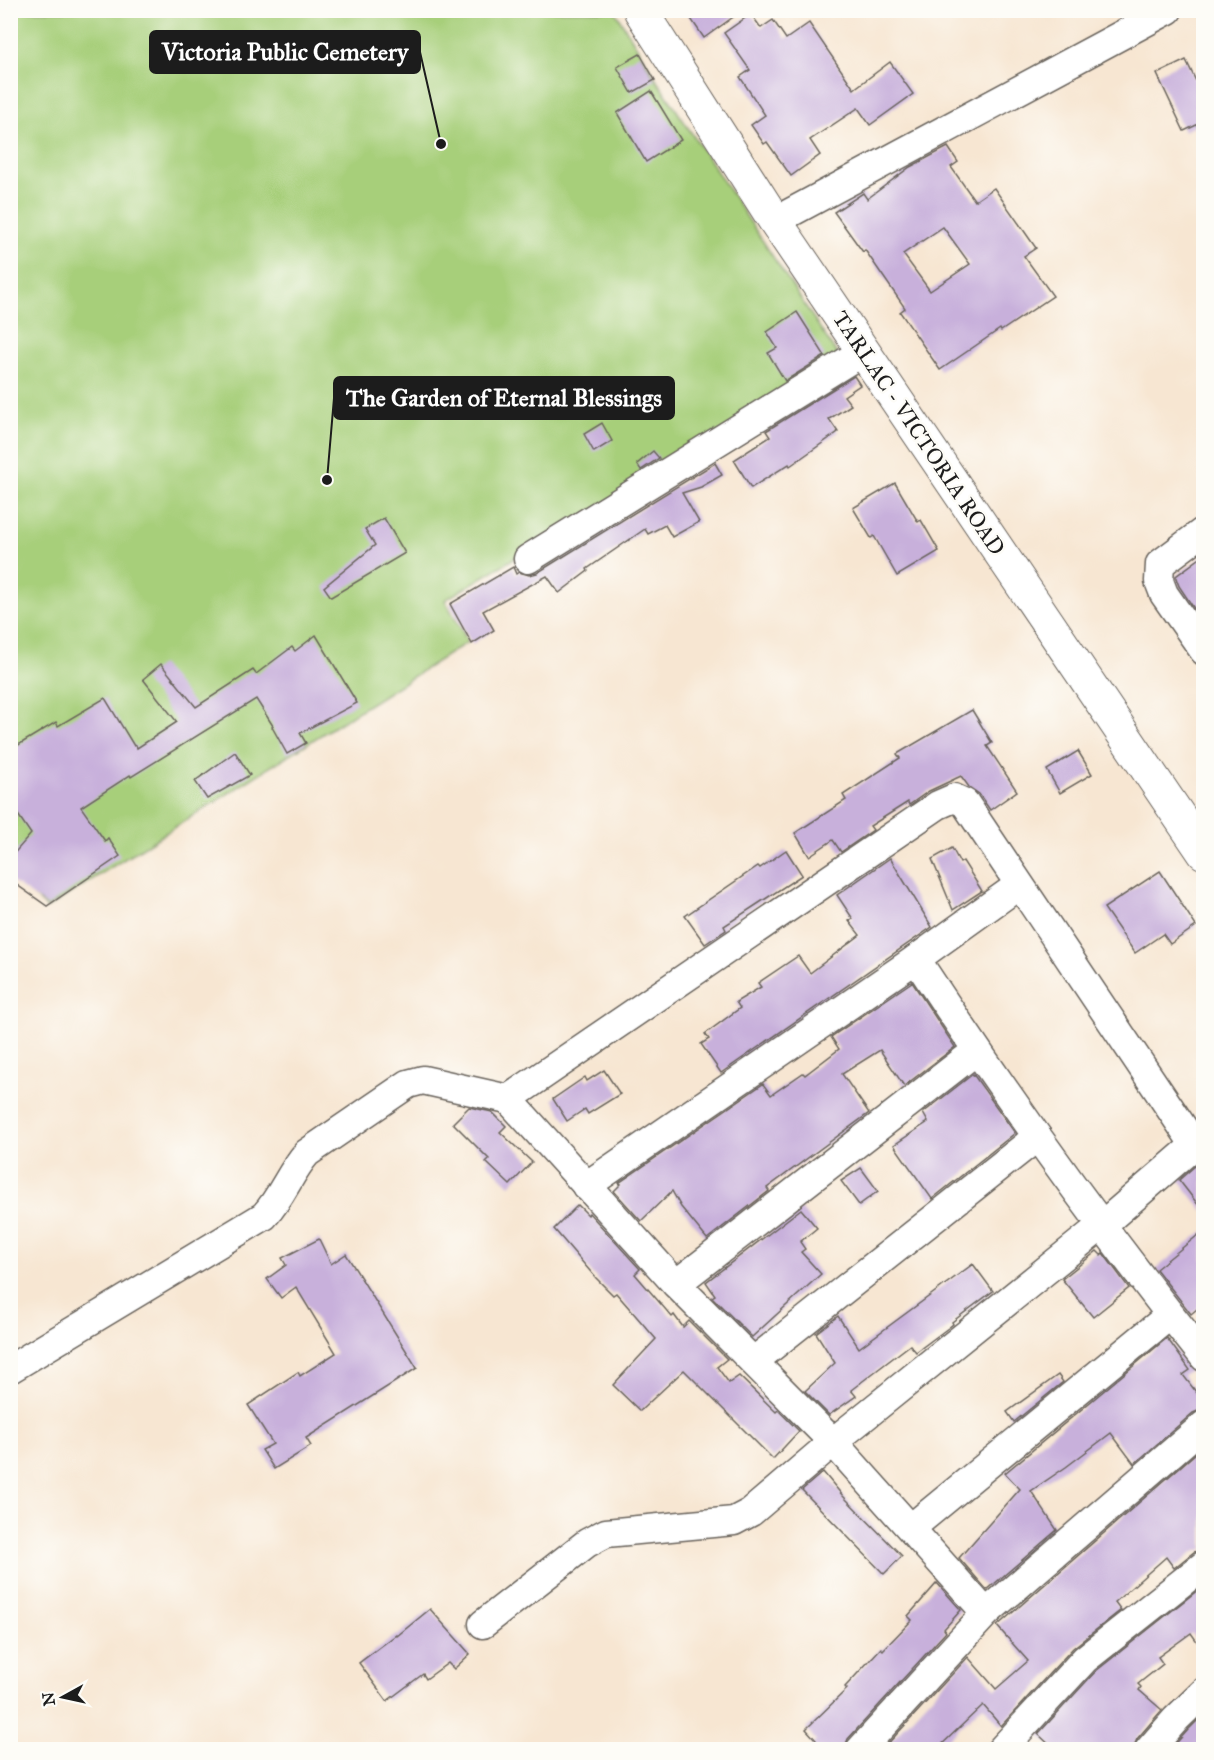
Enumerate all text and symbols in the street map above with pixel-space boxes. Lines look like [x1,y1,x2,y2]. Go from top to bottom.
callout: Victoria Public Cemetery [150,31,420,73]
text: Victoria Public Cemetery [161,37,410,67]
street label: TARLAC - VICTORIA ROAD [827,306,1011,560]
callout: The Garden of Eternal Blessings [334,377,674,419]
text: The Garden of Eternal Blessings [345,383,662,413]
north arrow [33,1667,93,1727]
text: N [38,1691,59,1707]

